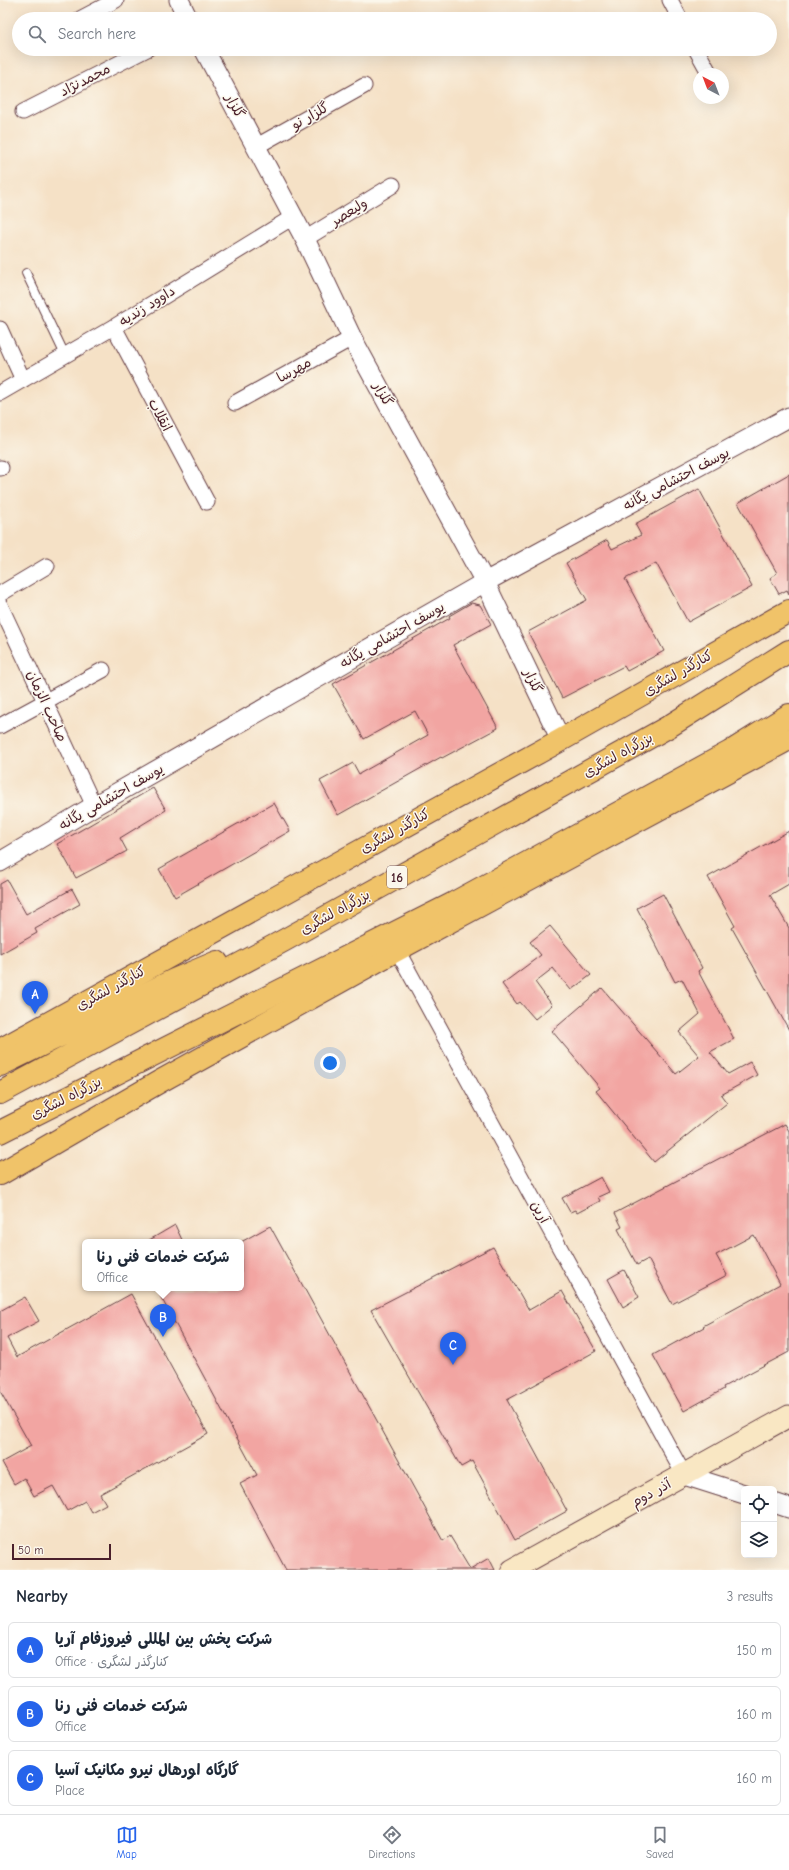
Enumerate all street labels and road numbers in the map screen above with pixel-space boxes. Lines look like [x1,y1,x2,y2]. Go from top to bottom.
street label: محمدنژاد [57,60,113,100]
street label: گلزار [221,90,248,121]
street label: گلزار نو [287,99,332,134]
street label: ولیعصر [327,194,370,230]
street label: داوود زندیه [116,282,178,330]
street label: مهرسا [274,354,314,386]
street label: گلزار [369,378,397,409]
street label: انقلاب [144,396,176,434]
street label: یوسف احتشامی یگانه [620,444,732,514]
street label: یوسف احتشامی یگانه [337,598,447,672]
street label: کنارگذر لشگری [640,646,716,700]
street label: گلزار [519,665,546,696]
street label: صاحب الزمان [23,668,71,744]
street label: بزرگراه لشگری [580,729,656,781]
street label: یوسف احتشامی یگانه [56,760,166,834]
street label: کنارگذر لشگری [357,805,433,857]
road number: 16 [387,866,407,888]
street label: بزرگراه لشگری [297,886,373,938]
street label: کنارگذر لشگری [73,962,149,1014]
street label: بزرگراه لشگری [28,1073,104,1123]
street label: آرین [527,1198,553,1227]
street label: آذر دوم [628,1475,675,1513]

